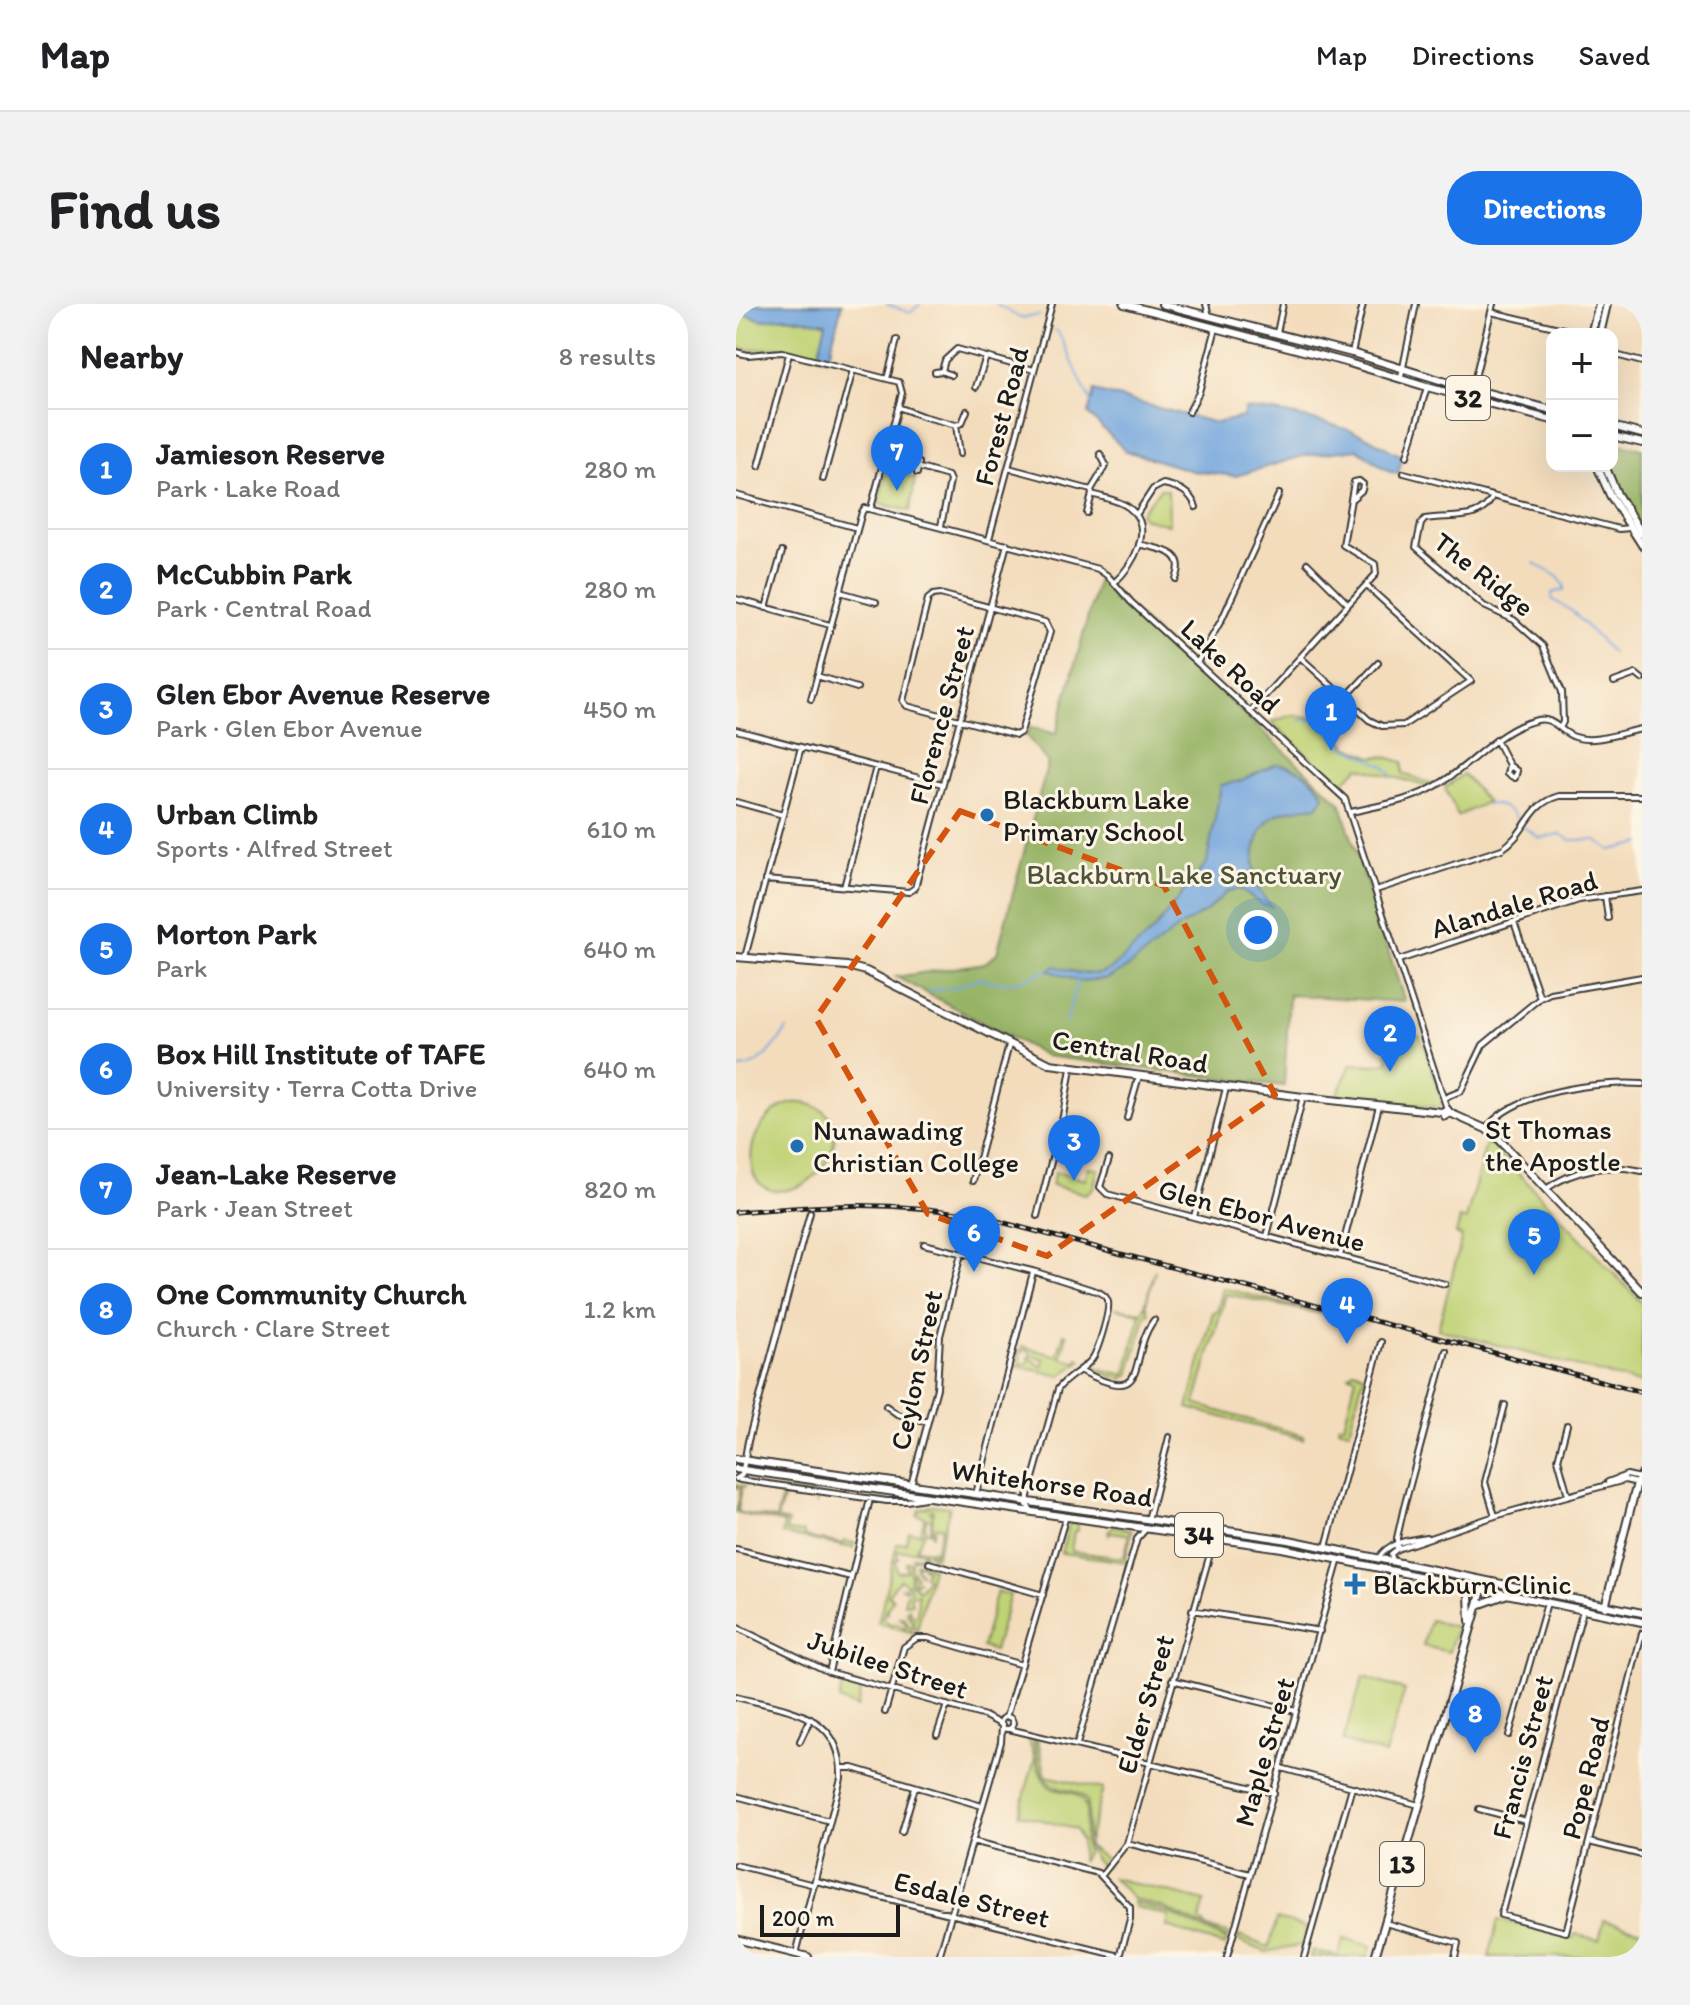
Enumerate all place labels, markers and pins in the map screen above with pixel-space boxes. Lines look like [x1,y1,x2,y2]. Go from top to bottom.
pin: 7 [871,425,923,491]
pin: 1 [1305,685,1357,751]
place label: Blackburn Lake Primary School [1003,782,1190,848]
marker: Blackburn Lake Primary School [978,806,996,824]
pin: 2 [1364,1006,1416,1072]
place label: St Thomas the Apostle [1485,1112,1621,1178]
place label: Nunawading Christian College [813,1113,1019,1179]
pin: 3 [1048,1115,1100,1181]
marker: St Thomas the Apostle [1460,1136,1478,1154]
marker: Nunawading Christian College [788,1137,806,1155]
pin: 6 [948,1206,1000,1272]
pin: 5 [1508,1209,1560,1275]
pin: 4 [1321,1278,1373,1344]
place label: Blackburn Clinic [1373,1567,1572,1601]
marker: Blackburn Clinic [1344,1573,1366,1595]
pin: 8 [1449,1687,1501,1753]

